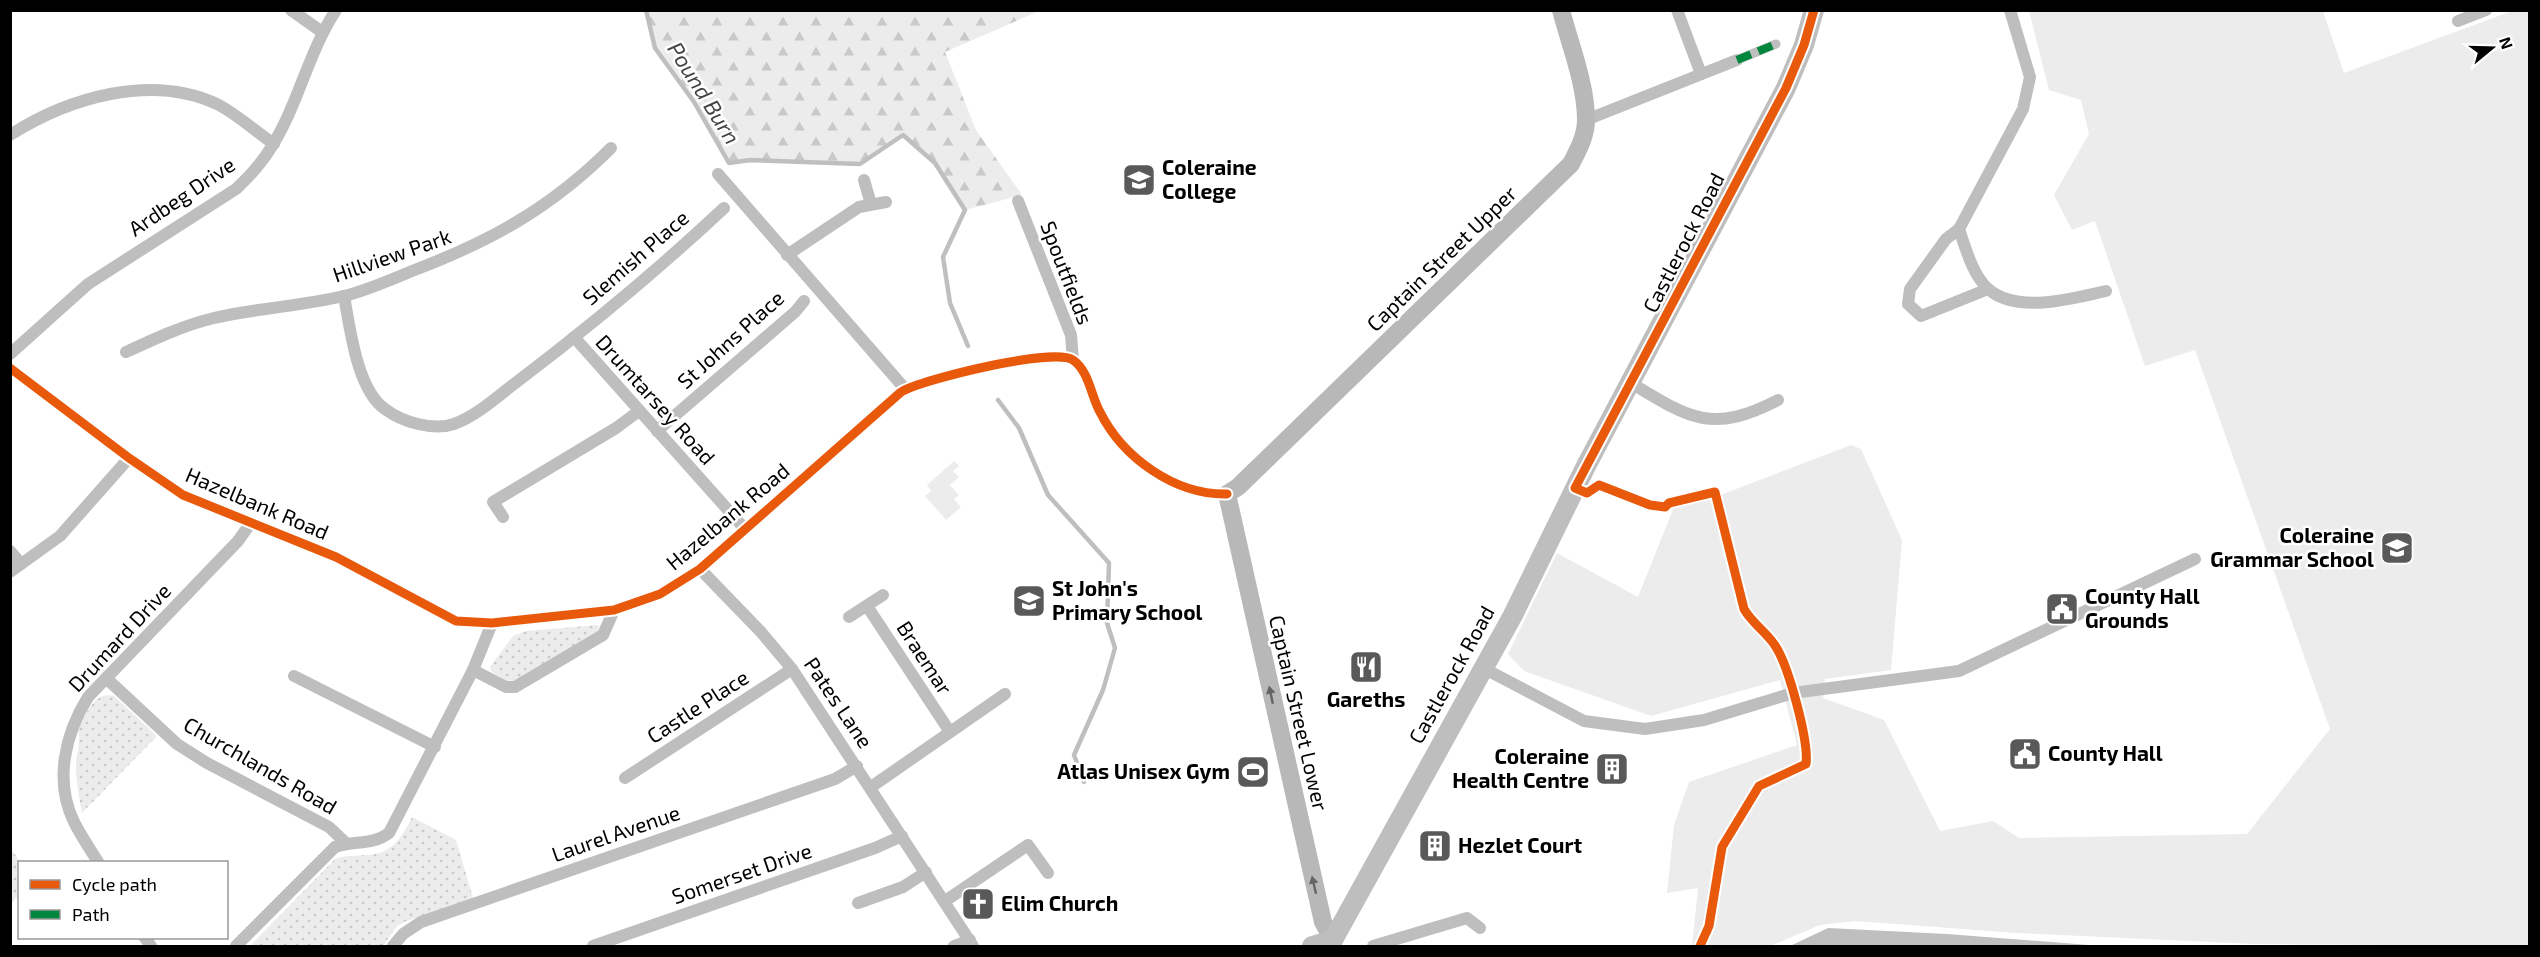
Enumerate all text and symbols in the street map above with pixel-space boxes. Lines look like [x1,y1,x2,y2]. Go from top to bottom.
north arrow [2462,18,2522,78]
text: N [2496,34,2518,52]
water label: Pound Burn [663,37,746,148]
street label: Ardbeg Drive [123,151,239,240]
place label: Coleraine College [1162,154,1257,203]
school or university icon: Coleraine College [1121,162,1157,198]
street label: Castlerock Road [1637,168,1729,316]
street label: Captain Street Upper [1361,180,1521,336]
street label: Slemish Place [577,204,693,310]
street label: Spoutfields [1036,217,1099,328]
street label: Hillview Park [329,223,454,286]
street label: St Johns Place [672,285,788,393]
street label: Drumtarsey Road [591,329,721,469]
street label: Hazelbank Road [660,457,794,575]
street label: Hazelbank Road [182,461,333,544]
place label: Coleraine Grammar School [2210,522,2374,571]
school or university icon: Coleraine Grammar School [2379,530,2415,566]
place label: St John's Primary School [1052,575,1203,625]
street label: Drumard Drive [62,578,175,696]
school or university icon: St John's Primary School [1011,583,1047,619]
place label: County Hall Grounds [2085,583,2200,632]
public building icon: County Hall Grounds [2044,591,2080,627]
street label: Castlerock Road [1403,601,1499,747]
street label: Captain Street Lower [1265,612,1334,813]
street label: Braemar [892,616,959,699]
restaurant icon: Gareths [1348,649,1384,685]
street label: Pates Lane [800,652,879,752]
street label: Castle Place [642,664,753,748]
one-way arrow [1266,685,1275,704]
place label: Gareths [1327,686,1405,711]
street label: Churchlands Road [180,711,342,819]
public building icon: County Hall [2007,736,2043,772]
place label: County Hall [2048,740,2163,766]
place label: Coleraine Health Centre [1452,743,1589,792]
building icon: Coleraine Health Centre [1594,751,1630,787]
sports icon: Atlas Unisex Gym [1235,754,1271,790]
place label: Atlas Unisex Gym [1057,758,1230,784]
street label: Laurel Avenue [548,799,683,866]
building icon: Hezlet Court [1417,828,1453,864]
place label: Hezlet Court [1458,832,1582,857]
street label: Somerset Drive [668,837,815,908]
legend [18,861,228,939]
text: Cycle path [72,873,157,895]
one-way arrow [1309,876,1319,894]
church icon: Elim Church [960,886,996,922]
place label: Elim Church [1001,890,1118,915]
text: Path [72,903,110,925]

